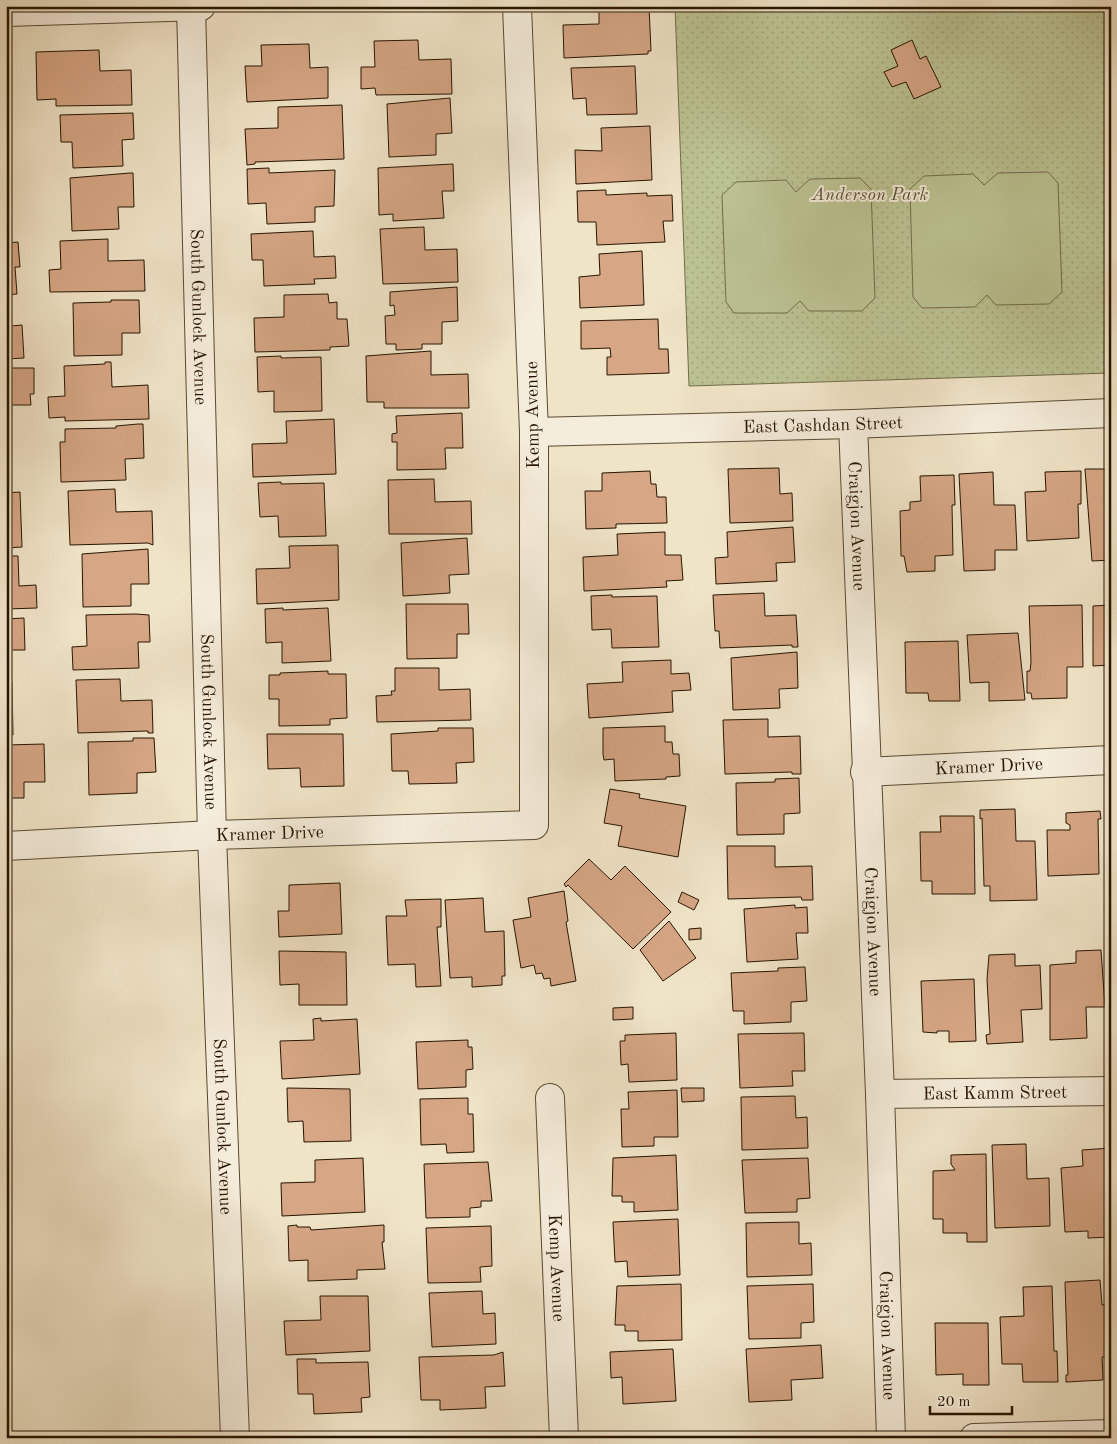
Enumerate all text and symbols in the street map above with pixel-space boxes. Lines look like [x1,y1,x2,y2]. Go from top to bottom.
park label: Anderson Park [811,186,928,204]
street label: South Gunlock Avenue [187,228,209,405]
street label: Kemp Avenue [523,361,543,469]
street label: East Cashdan Street [743,414,903,437]
street label: Craigjon Avenue [845,461,868,591]
street label: South Gunlock Avenue [197,633,219,810]
street label: Kramer Drive [934,755,1043,779]
street label: Kramer Drive [215,824,324,845]
street label: Craigjon Avenue [861,866,884,997]
street label: South Gunlock Avenue [210,1038,234,1215]
street label: East Kamm Street [923,1084,1067,1103]
street label: Kemp Avenue [545,1214,567,1322]
street label: Craigjon Avenue [876,1270,898,1400]
scale bar [930,1384,1012,1416]
text: 20 m [937,1395,971,1410]

